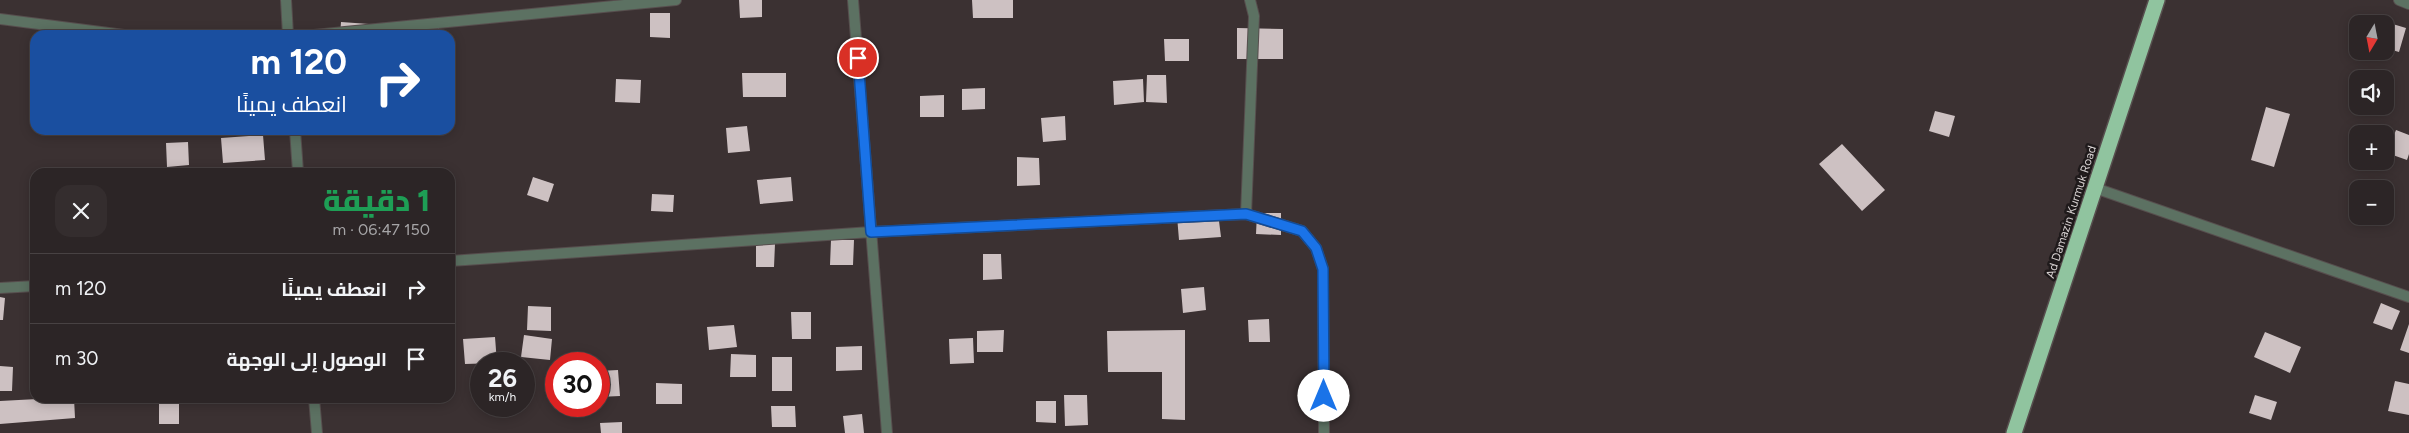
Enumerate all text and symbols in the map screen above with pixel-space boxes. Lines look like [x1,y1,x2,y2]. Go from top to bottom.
north arrow [2349,15,2394,60]
map controls [2349,15,2394,225]
pin [837,37,879,79]
text: 120 m [250,41,347,83]
icon: arrive [844,44,872,72]
icon: right [365,50,430,115]
button: sound [2349,70,2394,115]
text: انعطف يمينًا [236,91,347,118]
button: + [2349,125,2394,170]
street label: Ad Damazin Kurmuk Road [2043,144,2099,280]
button: − [2349,180,2394,225]
text: 1 دقيقة [323,182,430,219]
button: close [55,185,107,237]
text: 150 m · 06:47 [332,220,430,239]
icon: right [402,275,430,303]
text: 120 m [55,277,107,300]
text: انعطف يمينًا [281,278,387,301]
icon: arrive [402,345,430,373]
text: 30 m [55,347,98,370]
text: الوصول إلى الوجهة [227,348,387,371]
speed limit sign: 30 [545,352,610,417]
text: 26 [488,363,517,393]
position arrow [1297,369,1349,421]
text: km/h [489,390,516,404]

